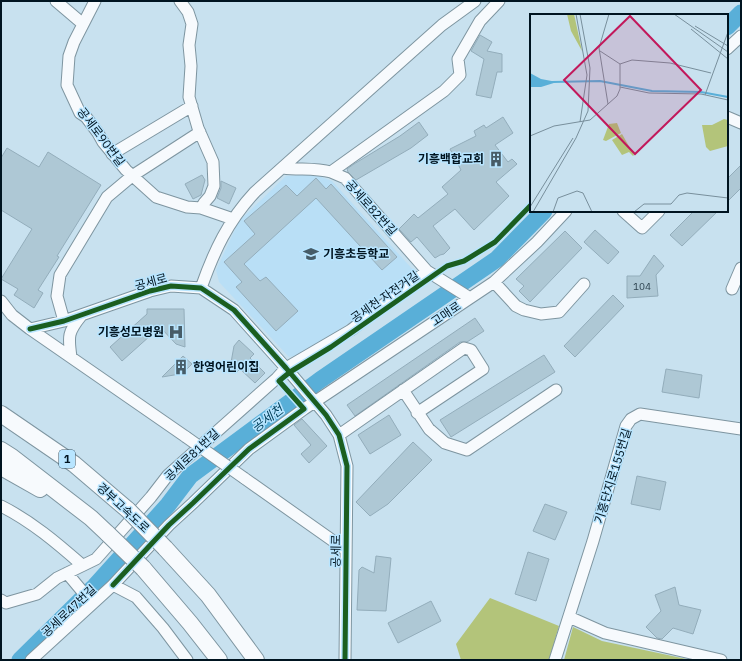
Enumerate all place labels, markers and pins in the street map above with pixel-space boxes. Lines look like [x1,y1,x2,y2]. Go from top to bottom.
building icon: 기흥백합교회 [487,150,505,168]
place label: 기흥백합교회 [418,151,484,166]
school or university icon: 기흥초등학교 [302,245,320,263]
place label: 기흥초등학교 [323,246,389,261]
hospital icon: 기흥성모병원 [167,323,185,341]
place label: 기흥성모병원 [98,324,164,339]
building icon: 한영어린이집 [172,358,190,376]
place label: 한영어린이집 [193,359,259,374]

